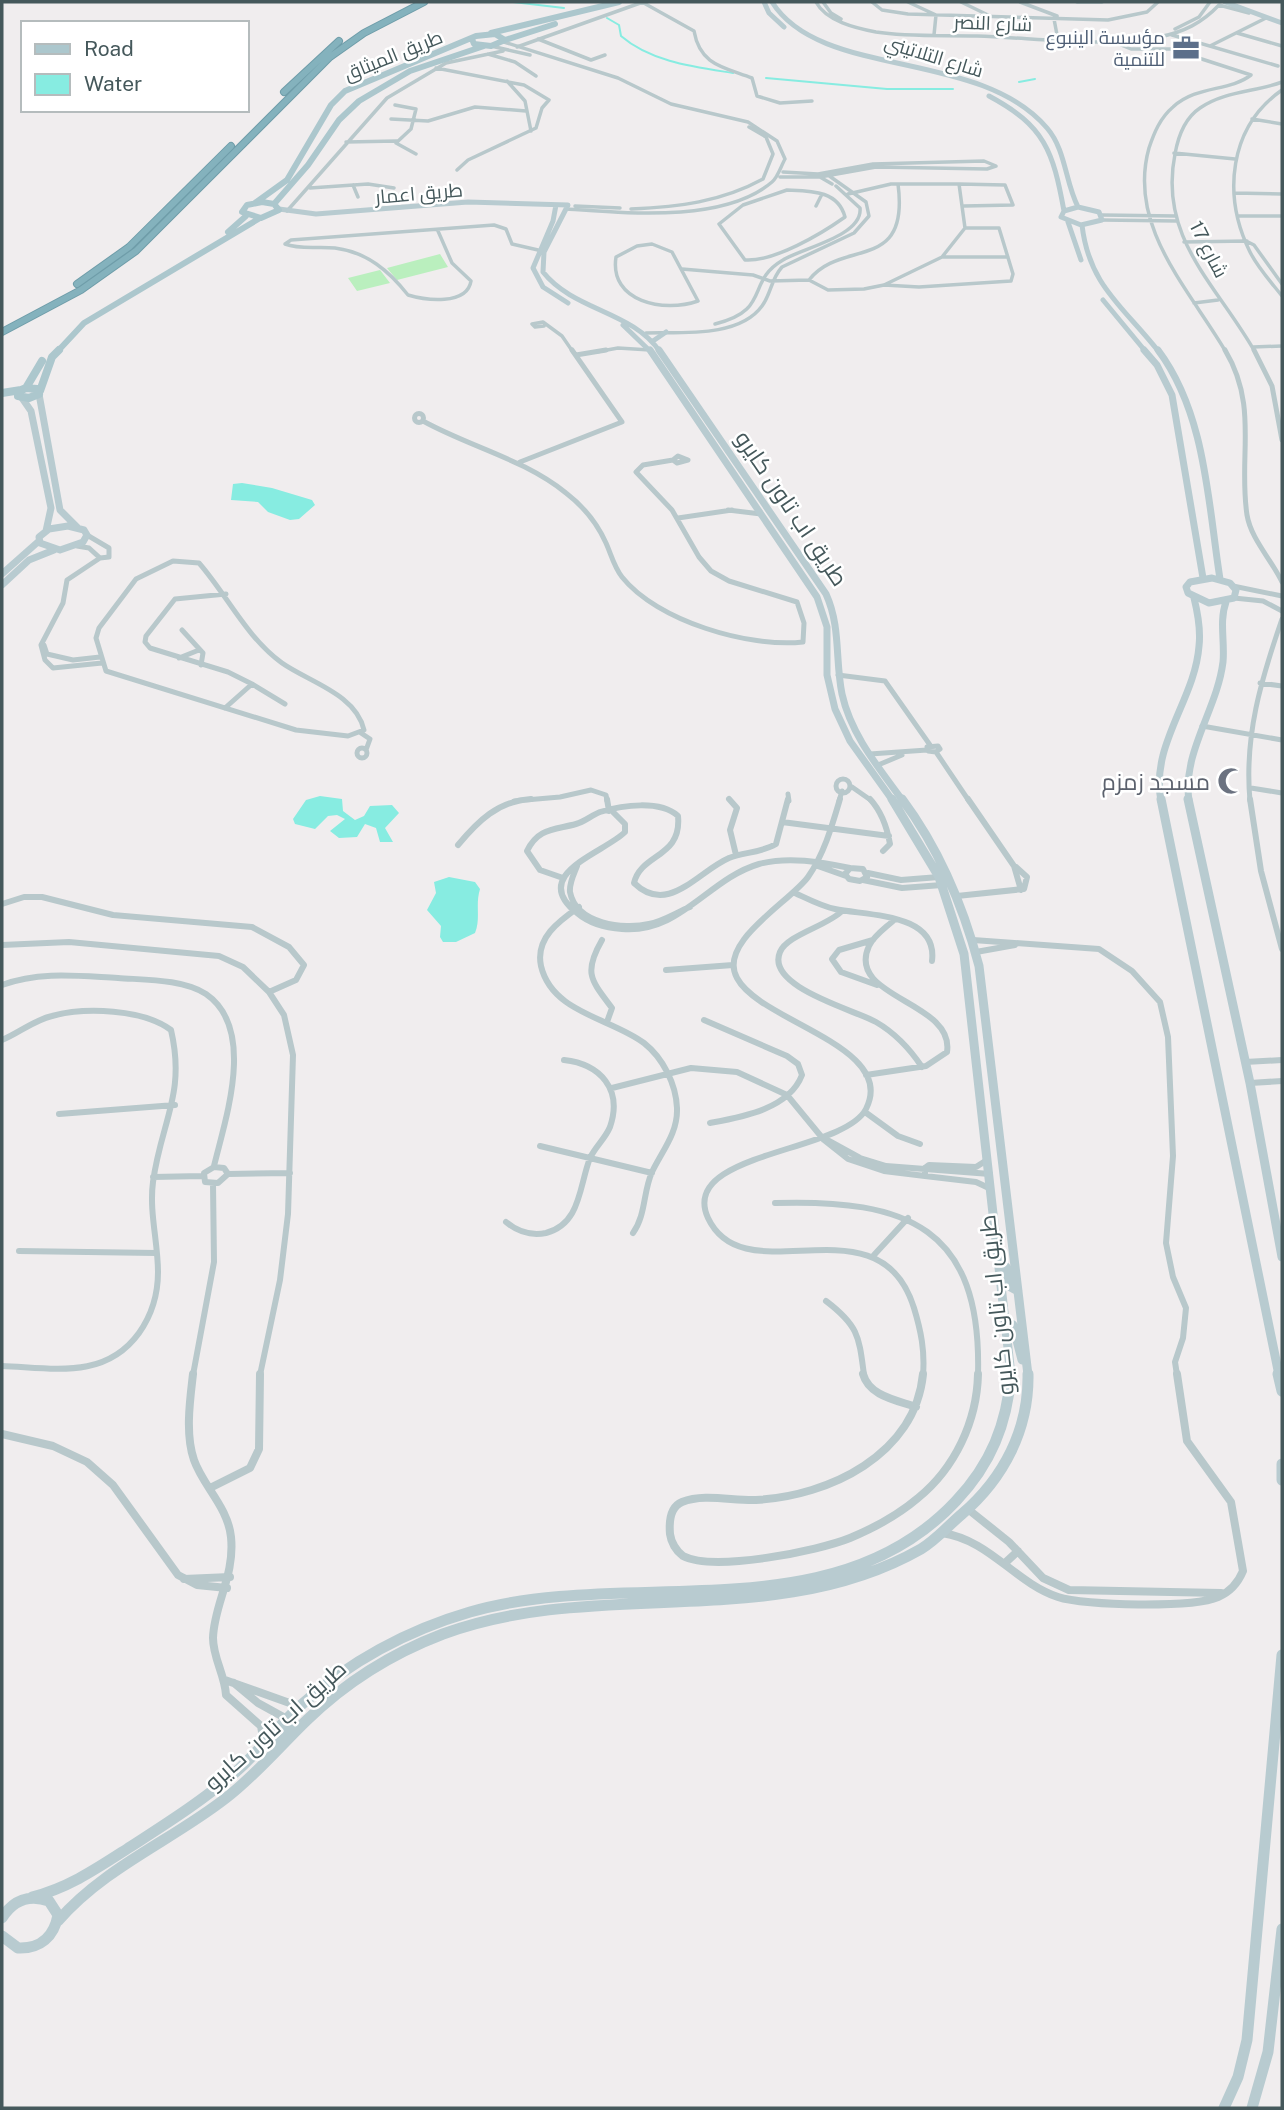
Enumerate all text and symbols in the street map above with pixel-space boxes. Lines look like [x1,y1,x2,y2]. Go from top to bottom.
street label: شارع النصر [952,11,1033,38]
legend [21,21,248,112]
street label: طريق الميثاق [340,25,446,87]
place label: مؤسسة الينبوع للتنمية [1046,26,1165,70]
street label: شارع التلاتيني [881,31,986,85]
office icon: مؤسسة الينبوع للتنمية [1171,33,1201,63]
text: Road [84,36,134,61]
text: Water [84,71,142,96]
street label: طريق اعمار [373,178,464,210]
street label: شارع 17 [1183,217,1233,282]
street label: طريق اب تاون كايرو [729,425,854,591]
mosque icon: مسجد زمزم [1216,766,1246,796]
place label: مسجد زمزم [1102,768,1210,798]
street label: طريق اب تاون كايرو [973,1213,1020,1397]
street label: طريق اب تاون كايرو [199,1654,352,1796]

